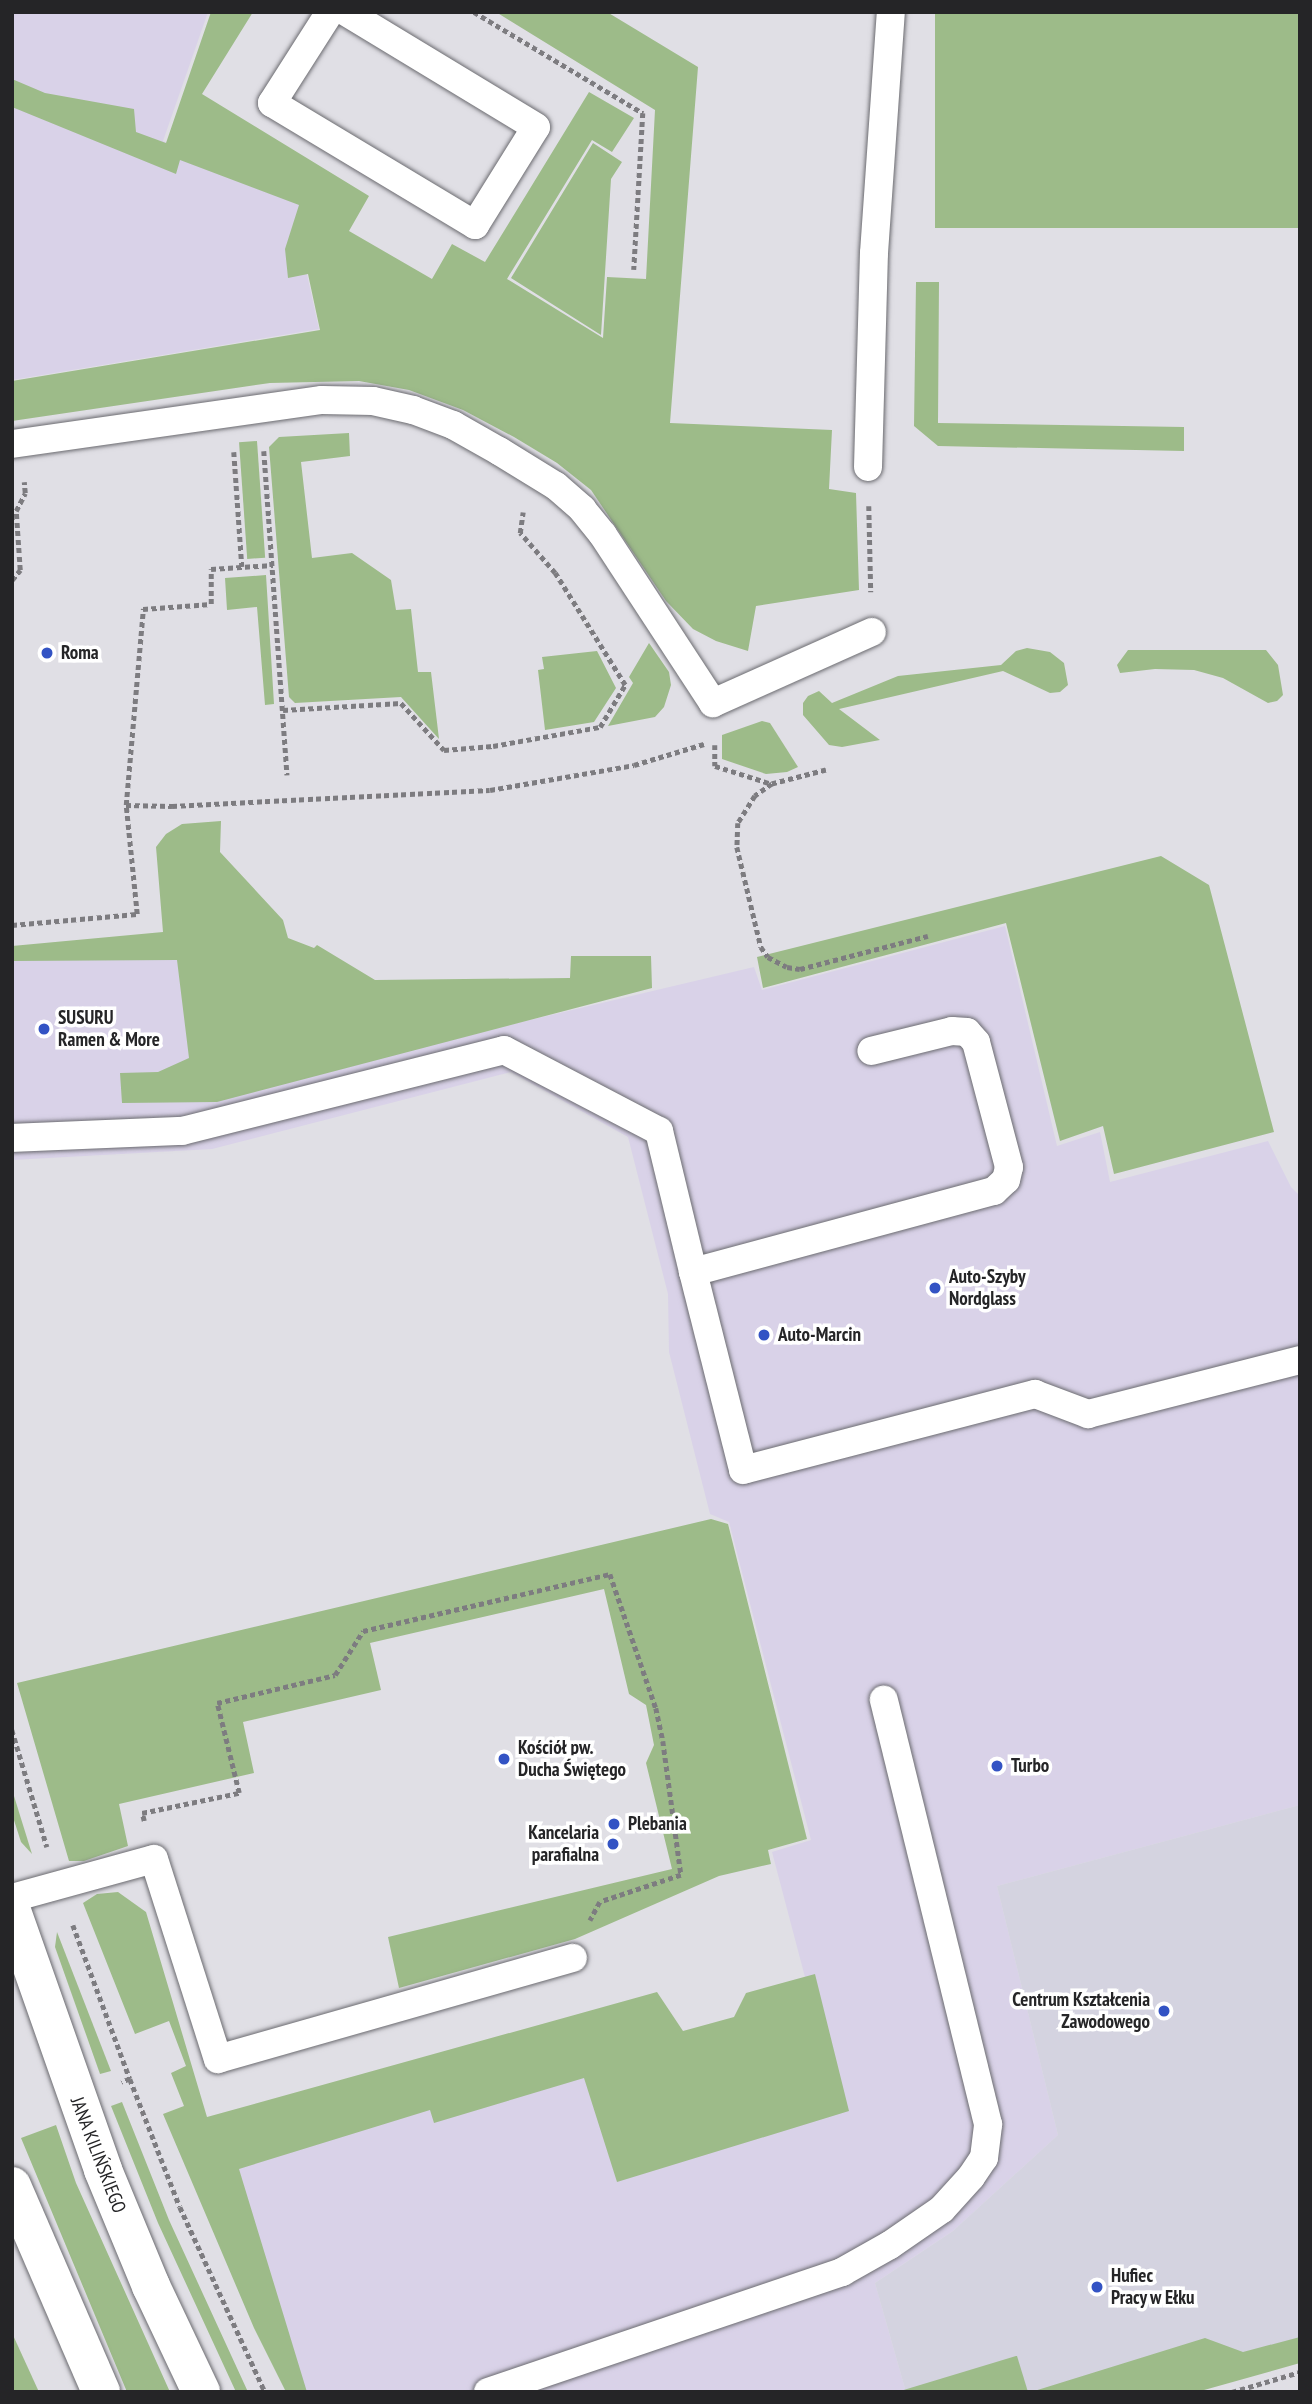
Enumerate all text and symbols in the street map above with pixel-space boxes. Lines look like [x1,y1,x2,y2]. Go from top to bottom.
place label: Roma [61,642,99,664]
marker: Roma [39,645,55,661]
place label: SUSURU Ramen & More [58,1007,160,1051]
marker: SUSURU Ramen & More [36,1021,52,1037]
place label: Auto-Szyby Nordglass [949,1266,1026,1310]
marker: Auto-Szyby Nordglass [927,1280,943,1296]
place label: Auto-Marcin [778,1324,861,1346]
marker: Auto-Marcin [756,1327,772,1343]
place label: Kościół pw. Ducha Świętego [518,1737,626,1781]
marker: Kościół pw. Ducha Świętego [496,1751,512,1767]
place label: Turbo [1011,1755,1049,1777]
marker: Turbo [989,1758,1005,1774]
place label: Plebania [628,1813,687,1835]
marker: Plebania [606,1816,622,1832]
place label: Kancelaria parafialna [528,1822,599,1866]
marker: Kancelaria parafialna [605,1836,621,1852]
place label: Centrum Kształcenia Zawodowego [1012,1989,1150,2033]
marker: Centrum Kształcenia Zawodowego [1156,2003,1172,2019]
street label: JANA KILIŃSKIEGO [65,2094,131,2216]
place label: Hufiec Pracy w Ełku [1111,2265,1196,2309]
marker: Hufiec Pracy w Ełku [1089,2279,1105,2295]

